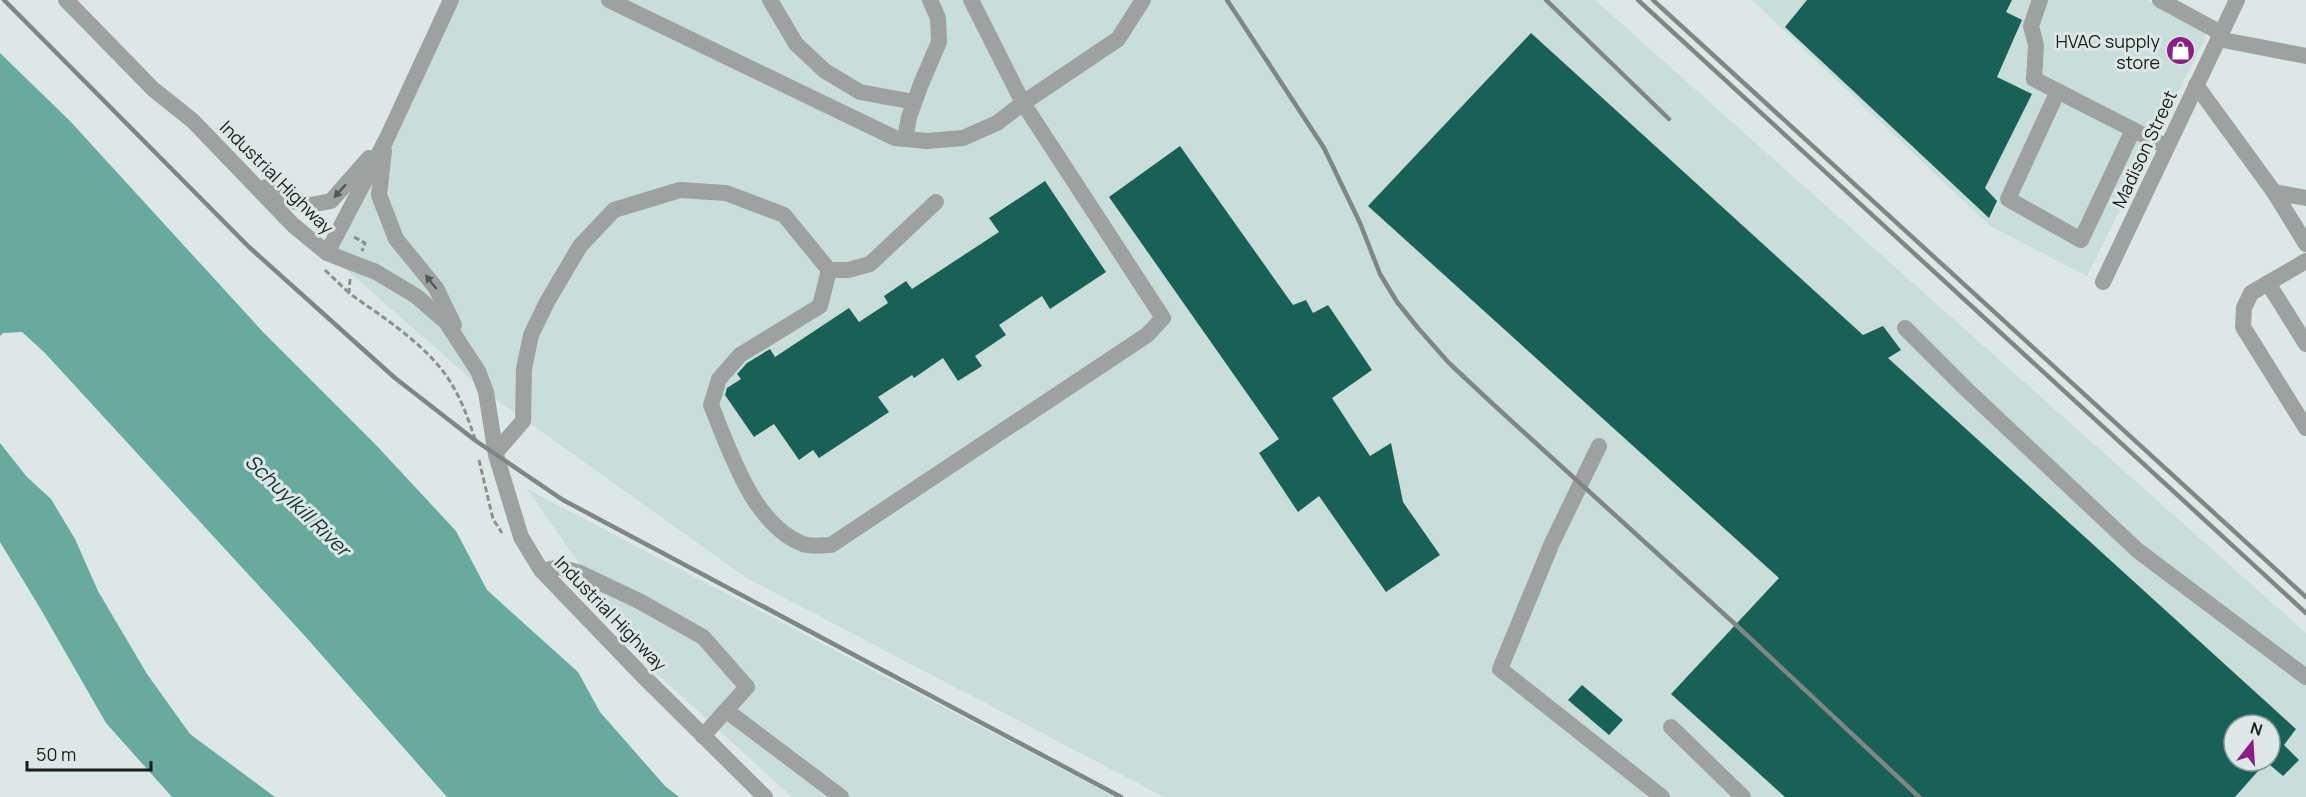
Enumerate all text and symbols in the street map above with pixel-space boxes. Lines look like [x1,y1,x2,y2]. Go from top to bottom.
place label: HVAC supply store [2055,29,2160,74]
shop icon: HVAC supply store [2165,35,2197,67]
street label: Madison Street [2106,86,2182,212]
street label: Industrial Highway [215,115,339,239]
one-way arrow [334,183,347,198]
one-way arrow [425,275,437,290]
water label: Schuylkill River [240,448,358,564]
street label: Industrial Highway [550,550,673,676]
north arrow [2222,713,2282,773]
text: N [2248,716,2265,741]
scale bar [27,734,152,772]
text: 50 m [36,742,76,766]

